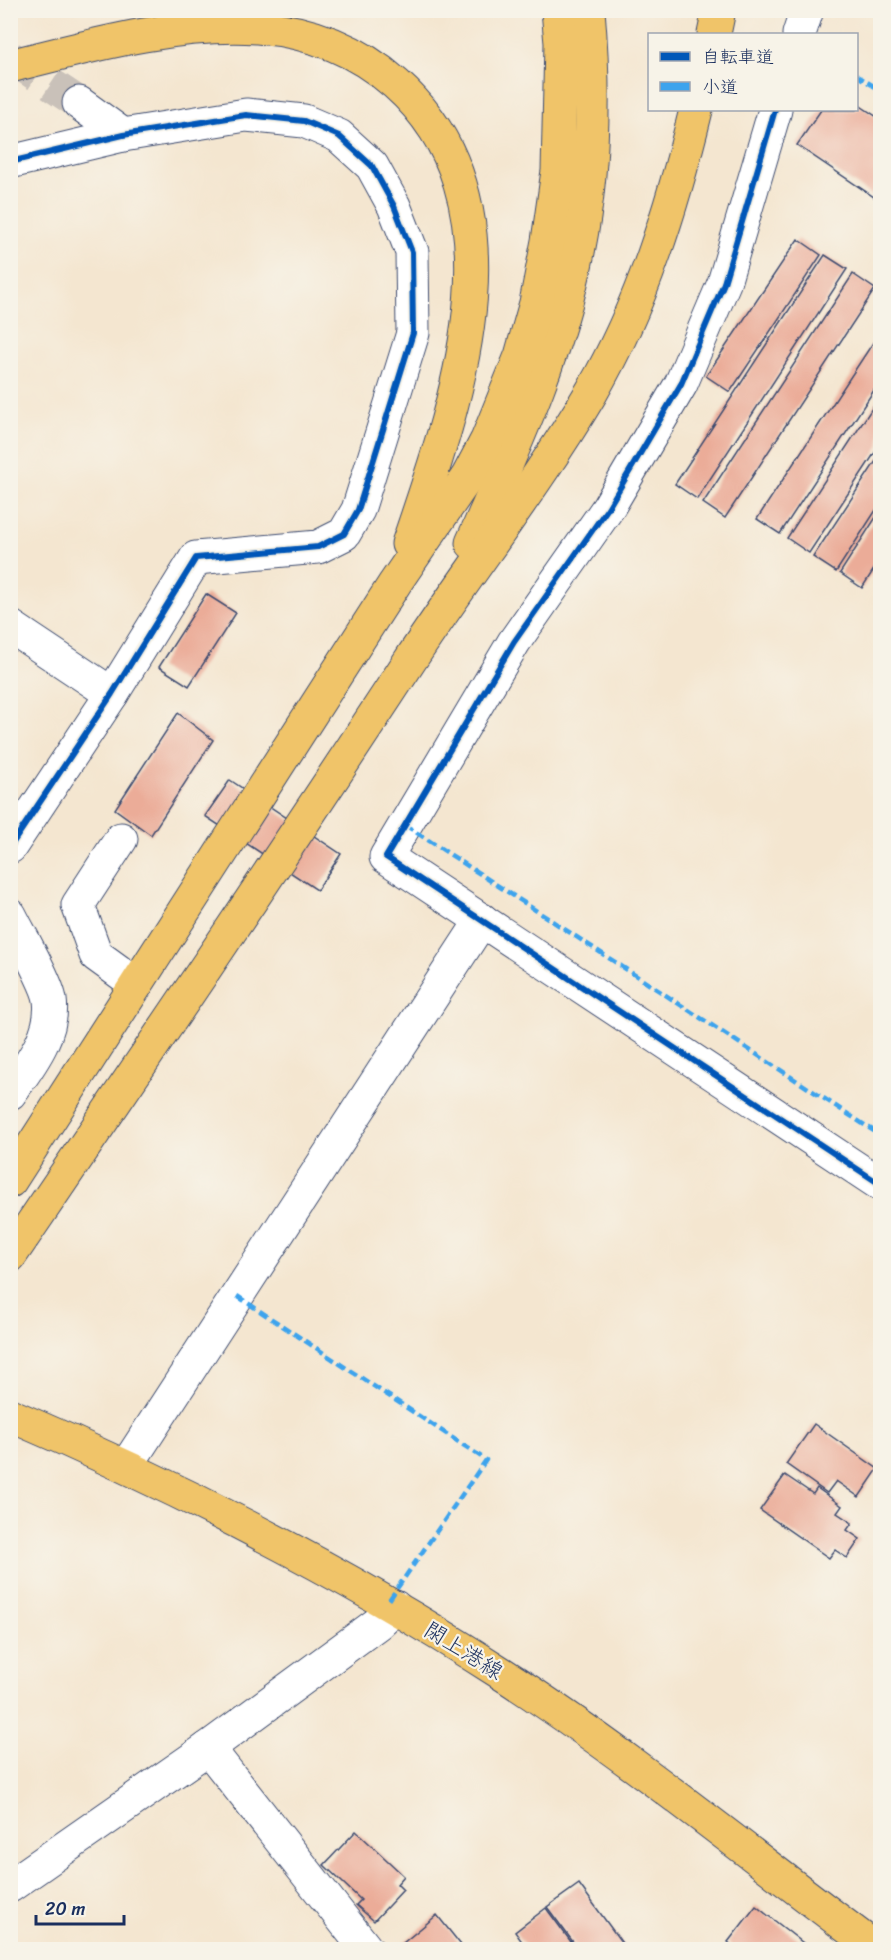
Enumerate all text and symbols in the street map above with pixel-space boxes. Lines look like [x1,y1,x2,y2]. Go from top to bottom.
legend [648,33,858,111]
text: 自転車道 [702,41,774,73]
text: 小道 [702,71,738,103]
street label: 閖上港線 [416,1611,511,1690]
scale bar [36,1888,124,1926]
text: 20 m [45,1893,85,1925]

